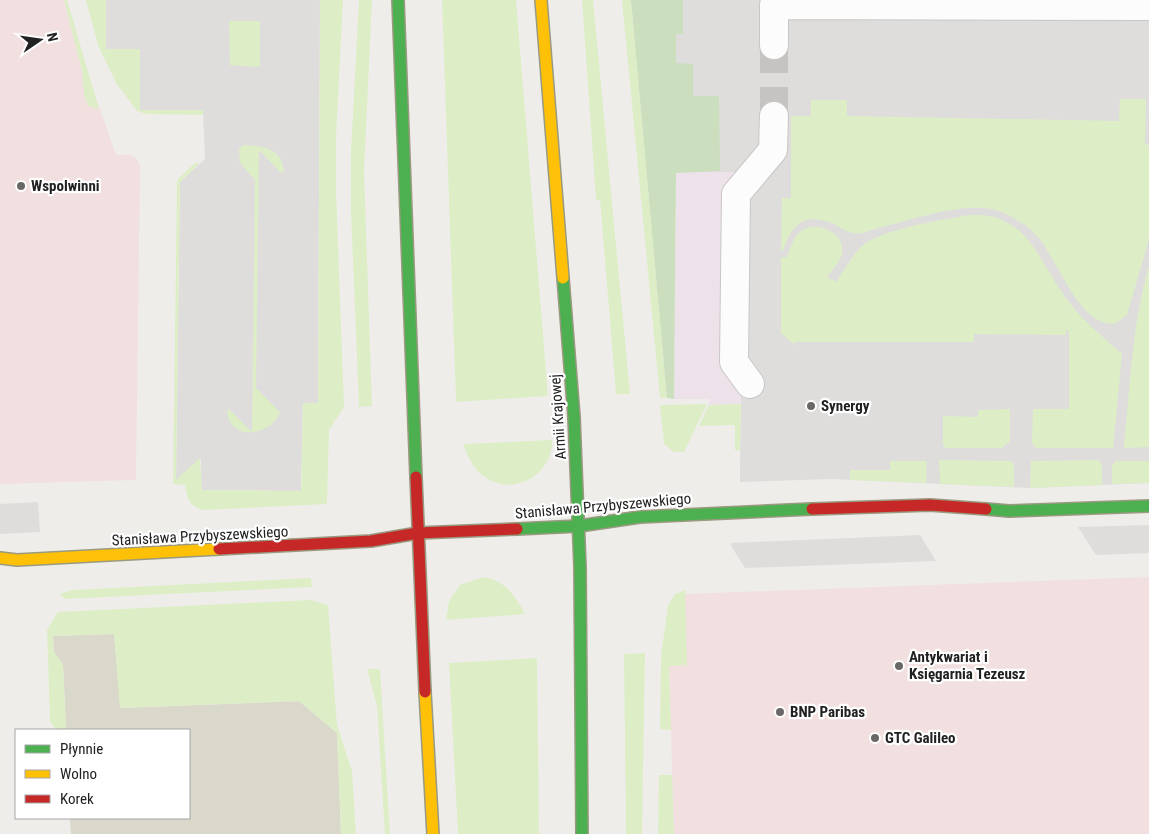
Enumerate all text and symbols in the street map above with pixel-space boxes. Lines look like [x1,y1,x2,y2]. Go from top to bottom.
north arrow [15,15,65,65]
text: N [44,31,61,43]
place label: Wspolwinni [31,177,100,195]
marker: Wspolwinni [15,180,27,192]
street label: Armii Krajowej [546,374,570,460]
place label: Synergy [821,397,870,415]
marker: Synergy [805,400,817,412]
street label: Stanisława Przybyszewskiego [514,489,692,523]
street label: Stanisława Przybyszewskiego [111,522,289,550]
place label: Antykwariat i Księgarnia Tezeusz [909,648,1026,683]
marker: Antykwariat i Księgarnia Tezeusz [893,660,905,672]
place label: BNP Paribas [790,703,865,721]
marker: BNP Paribas [774,706,786,718]
legend [15,729,190,819]
place label: GTC Galileo [885,729,956,747]
marker: GTC Galileo [869,732,881,744]
text: Płynnie [60,740,103,758]
text: Wolno [60,765,97,783]
text: Korek [60,790,94,808]

